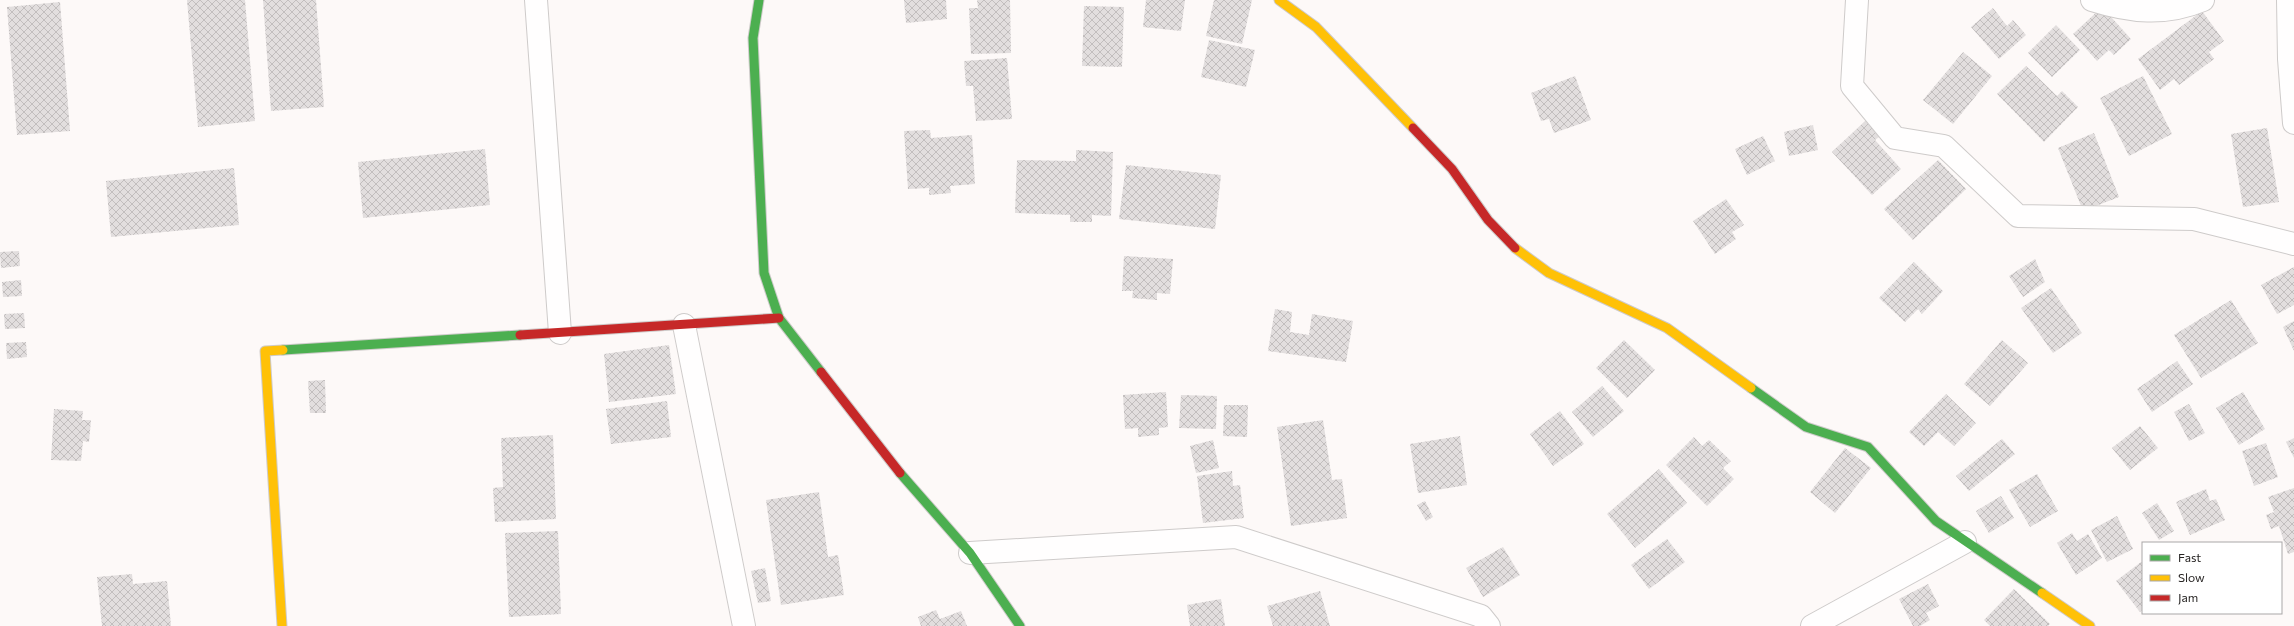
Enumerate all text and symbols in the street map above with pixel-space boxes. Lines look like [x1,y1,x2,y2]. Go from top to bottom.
legend [2142,542,2282,614]
text: Fast [2178,550,2201,564]
text: Slow [2178,570,2205,584]
text: Jam [2178,590,2198,605]

